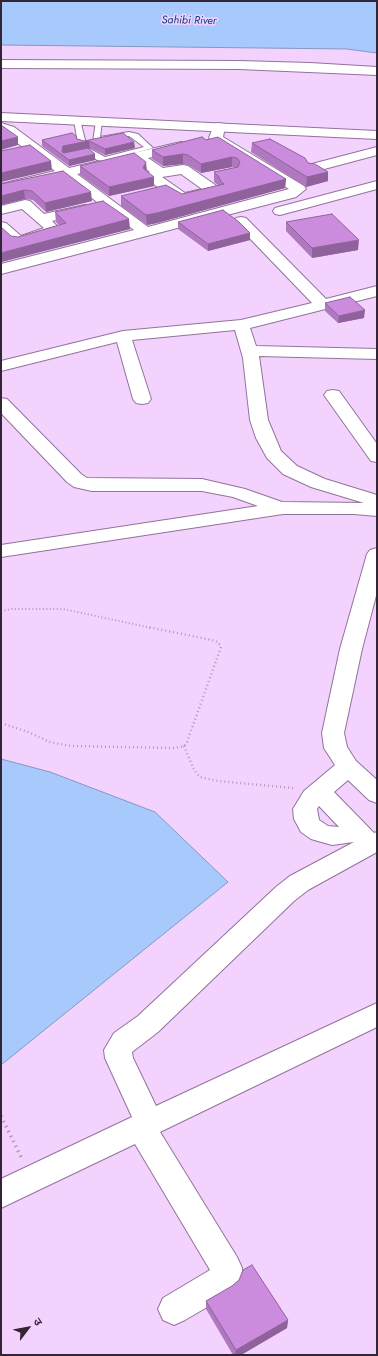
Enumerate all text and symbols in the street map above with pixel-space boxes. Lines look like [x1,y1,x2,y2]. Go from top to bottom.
water label: Sahibi River [161,14,217,28]
north arrow [8,1308,48,1348]
text: उ [30,1315,47,1329]

